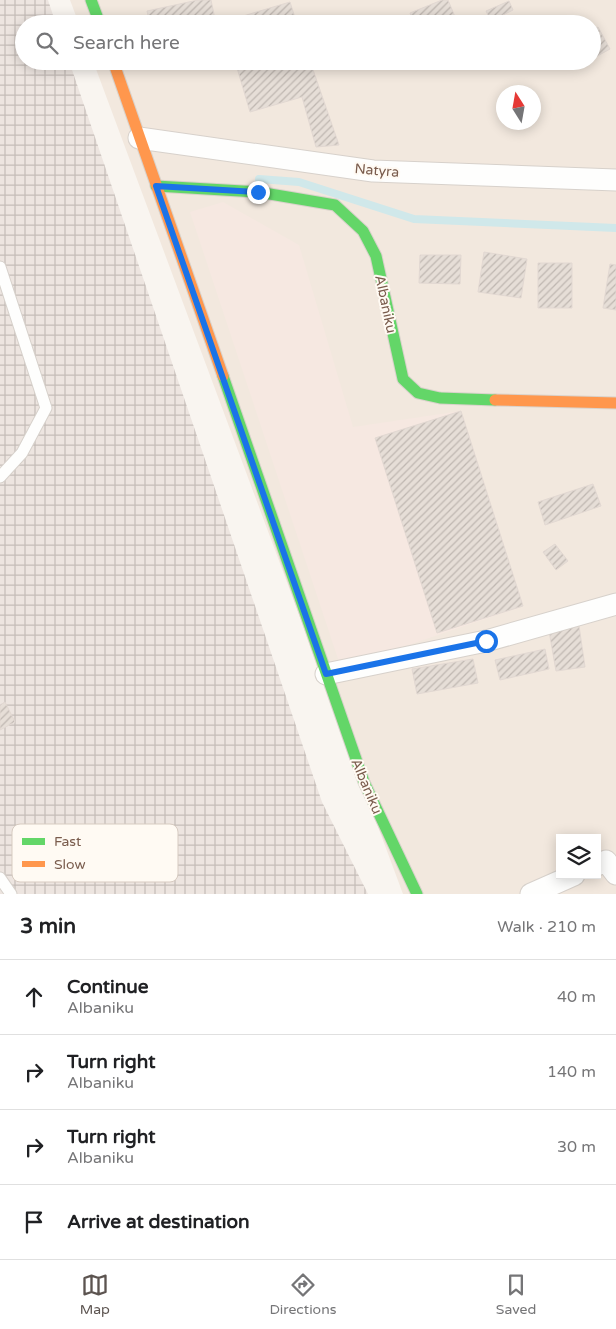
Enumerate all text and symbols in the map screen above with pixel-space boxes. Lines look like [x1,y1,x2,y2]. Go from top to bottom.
search box [15,15,601,70]
icon: search [33,29,61,57]
text: Search here [73,32,180,54]
north arrow [496,85,541,130]
street label: Natyra [354,160,400,181]
route end [247,181,270,204]
street label: Albaniku [371,274,400,335]
route start [475,630,498,653]
street label: Albaniku [347,756,386,817]
legend [12,824,178,882]
text: Fast [54,833,82,850]
map controls [556,834,601,879]
button: layers [556,834,601,879]
text: Slow [54,856,86,873]
text: 3 min [20,914,76,939]
text: Walk · 210 m [497,917,596,937]
text: Continue [67,976,149,998]
icon: ahead [20,983,48,1011]
text: 40 m [557,987,596,1007]
text: Albaniku [67,998,134,1018]
text: Turn right [67,1051,155,1073]
icon: right [20,1058,48,1086]
text: 140 m [547,1062,596,1082]
text: Albaniku [67,1073,134,1093]
text: Turn right [67,1126,155,1148]
icon: right [20,1133,48,1161]
text: 30 m [557,1137,596,1157]
text: Albaniku [67,1148,134,1168]
icon: arrive [20,1208,48,1236]
text: Arrive at destination [67,1211,250,1233]
tab: Map [80,1271,110,1318]
tab: Directions [269,1271,336,1318]
tab: Saved [496,1271,536,1318]

